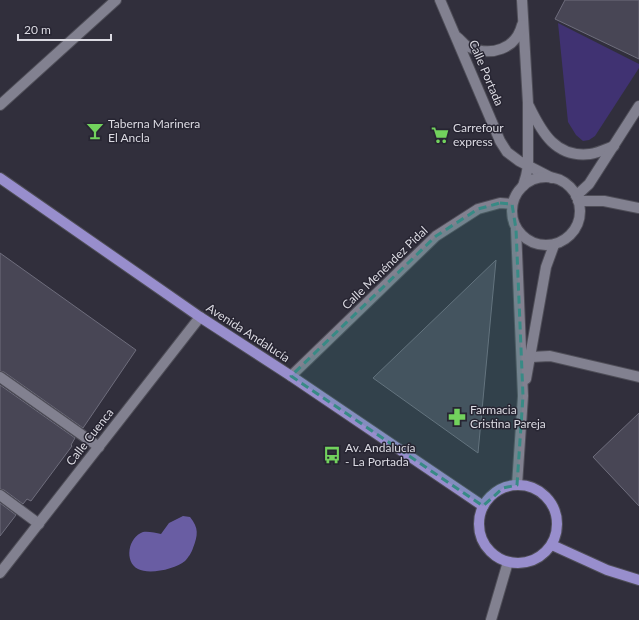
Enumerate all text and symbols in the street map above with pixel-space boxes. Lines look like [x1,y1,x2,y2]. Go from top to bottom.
scale bar [18,16,111,42]
text: 20 m [24,22,51,37]
street label: Calle Portada [466,38,507,108]
place label: Taberna Marinera El Ancla [108,116,200,145]
place label: Carrefour express [453,120,504,149]
bar icon: Taberna Marinera El Ancla [85,121,105,141]
supermarket icon: Carrefour express [430,125,450,145]
street label: Calle Menéndez Pidal [339,223,431,312]
street label: Avenida Andalucía [204,300,293,365]
place label: Farmacia Cristina Pareja [470,402,546,431]
street label: Calle Cuenca [63,405,117,468]
pharmacy icon: Farmacia Cristina Pareja [447,407,467,427]
place label: Av. Andalucía - La Portada [345,440,416,469]
bus stop icon: Av. Andalucía - La Portada [322,445,342,465]

